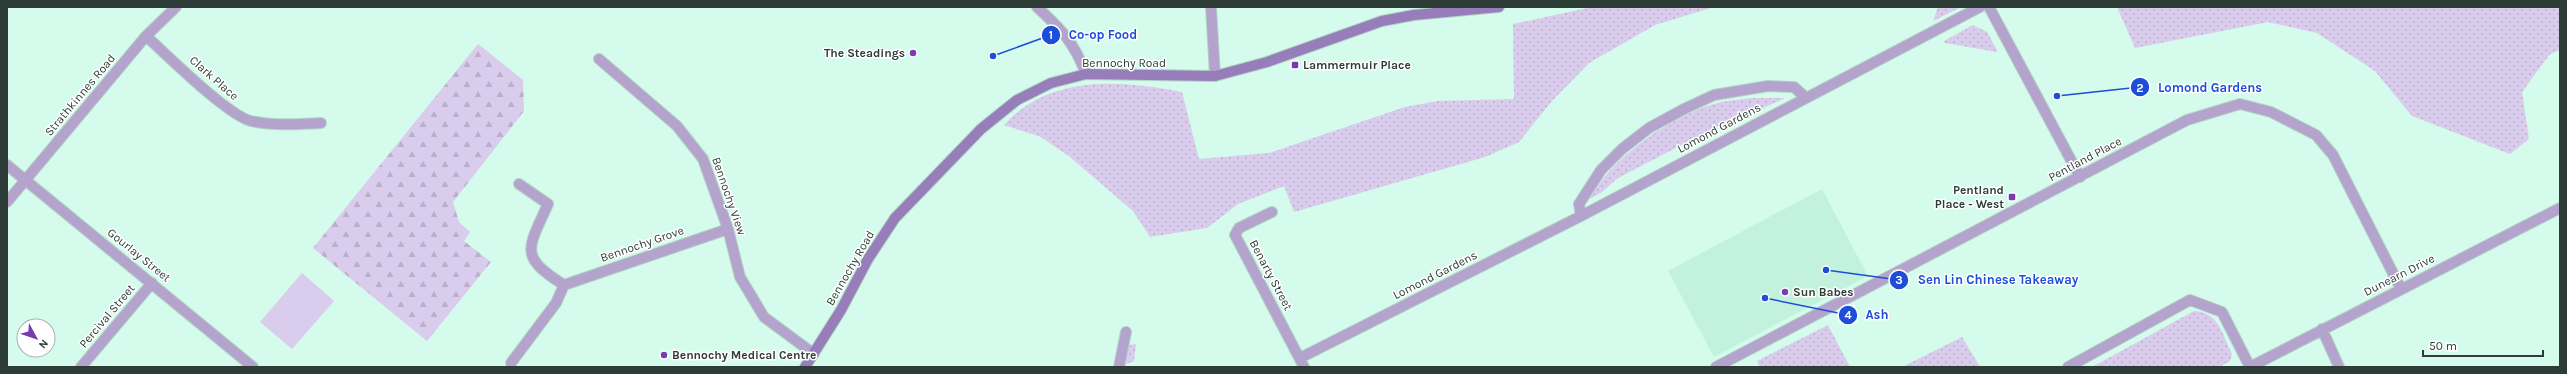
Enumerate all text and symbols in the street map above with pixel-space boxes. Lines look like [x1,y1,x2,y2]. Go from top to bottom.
callout: Co-op Food [1041,22,1145,47]
text: Co-op Food [1069,27,1137,42]
text: 1 [1049,28,1053,42]
place label: The Steadings [824,46,905,60]
marker: The Steadings [908,48,918,58]
street label: Strathkinnes Road [42,51,118,139]
street label: Clark Place [187,53,241,103]
street label: Bennochy Road [1082,56,1166,70]
place label: Lammermuir Place [1303,58,1411,72]
marker: Lammermuir Place [1290,60,1300,70]
callout: Lomond Gardens [2130,75,2270,100]
text: Lomond Gardens [2158,80,2262,95]
text: 2 [2136,81,2144,95]
street label: Lomond Gardens [1675,100,1763,156]
street label: Pentland Place [2046,134,2124,184]
street label: Bennochy View [709,155,749,237]
place label: Pentland Place - West [1935,183,2004,211]
marker: Pentland Place - West [2007,192,2017,202]
street label: Bennochy Grove [598,223,686,265]
street label: Gourlay Street [105,225,174,285]
street label: Bennochy Road [823,228,877,308]
street label: Benarty Street [1247,237,1296,313]
street label: Lomond Gardens [1391,248,1479,302]
street label: Dunearn Drive [2361,251,2437,299]
callout: Sen Lin Chinese Takeaway [1889,267,2086,292]
text: Sen Lin Chinese Takeaway [1918,272,2079,287]
text: 3 [1895,273,1903,287]
street label: Percival Street [76,281,138,351]
place label: Sun Babes [1793,285,1854,299]
marker: Sun Babes [1780,287,1790,297]
callout: Ash [1838,302,1897,327]
text: Ash [1865,307,1889,322]
text: 4 [1844,308,1852,322]
north arrow [16,318,56,358]
scale bar [2423,332,2543,358]
text: N [36,337,51,351]
text: 50 m [2429,339,2457,353]
place label: Bennochy Medical Centre [672,348,816,362]
marker: Bennochy Medical Centre [659,350,669,360]

